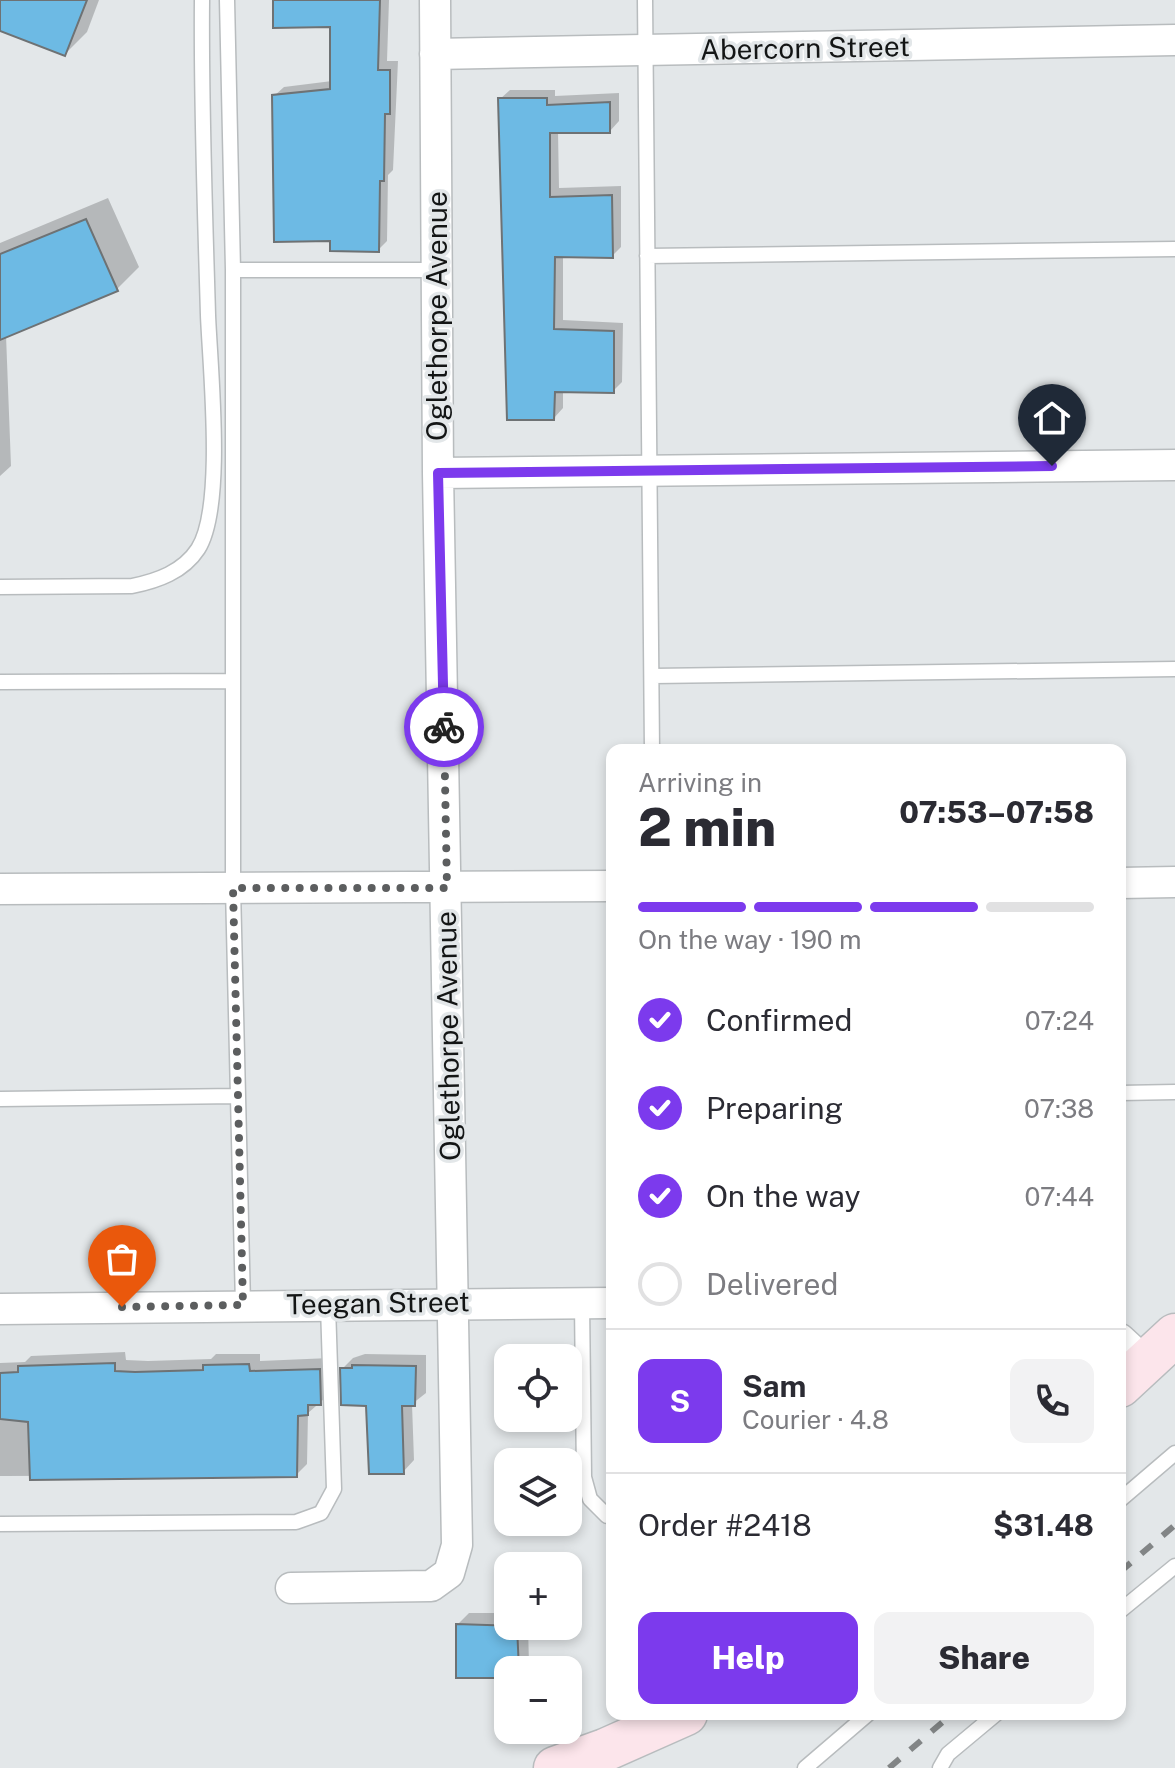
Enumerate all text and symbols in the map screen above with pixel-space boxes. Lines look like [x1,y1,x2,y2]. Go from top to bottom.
street label: Abercorn Street [700,29,910,66]
street label: Oglethorpe Avenue [420,191,453,441]
pin [1018,384,1086,466]
icon: home [1030,396,1074,440]
courier [404,687,484,767]
icon: bike [422,705,466,749]
text: Arriving in [638,767,762,798]
text: 07:53–07:58 [899,794,1094,830]
text: 2 min [638,797,776,858]
street label: Oglethorpe Avenue [429,911,466,1161]
text: On the way · 190 m [638,924,862,955]
icon: check [638,998,682,1042]
text: Confirmed [706,1002,852,1038]
text: 07:24 [1025,1005,1094,1036]
icon: check [638,1086,682,1130]
text: Preparing [706,1090,843,1126]
text: 07:38 [1024,1093,1094,1124]
icon: check [638,1174,682,1218]
text: On the way [706,1178,860,1214]
text: 07:44 [1025,1181,1094,1212]
pin [88,1225,156,1307]
icon: bag [100,1237,144,1281]
text: Delivered [706,1266,838,1302]
street label: Teegan Street [286,1284,470,1321]
map controls [494,1344,582,1744]
button: locate [494,1344,582,1432]
button: phone [1010,1359,1094,1443]
text: Sam [742,1368,806,1404]
text: S [670,1383,690,1419]
text: Courier · 4.8 [742,1404,889,1435]
button: layers [494,1448,582,1536]
text: Order #2418 [638,1507,812,1543]
text: $31.48 [993,1507,1094,1543]
button: + [494,1552,582,1640]
button: Help [638,1612,858,1704]
button: Share [874,1612,1094,1704]
button: − [494,1656,582,1744]

